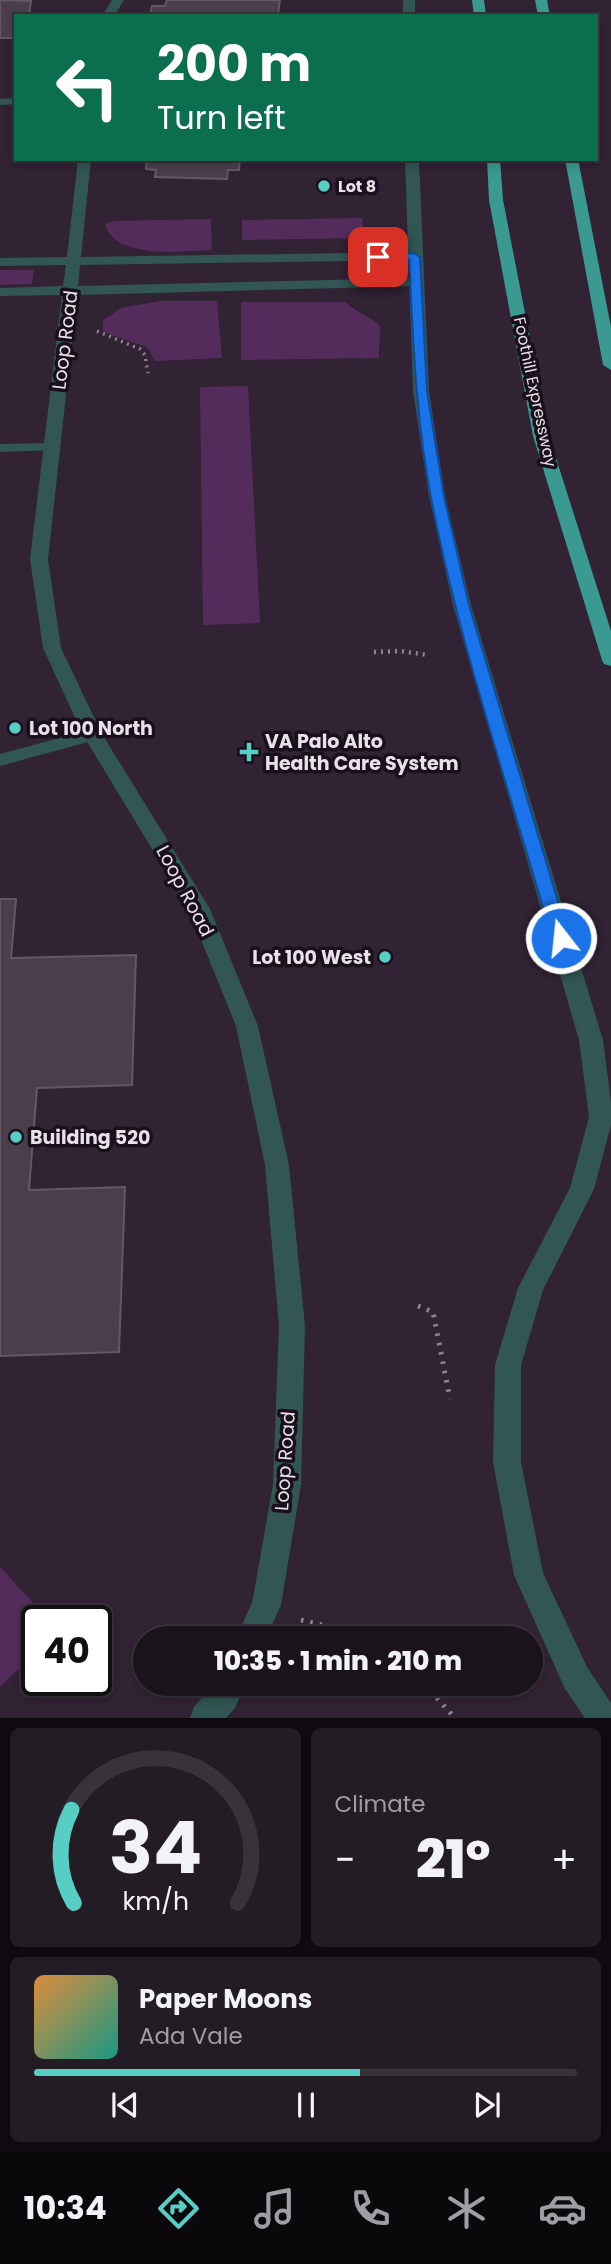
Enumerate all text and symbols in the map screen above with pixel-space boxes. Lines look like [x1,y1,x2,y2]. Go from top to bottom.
text: 200 m [157,30,311,98]
icon: left [42,42,133,133]
text: Turn left [157,95,286,140]
place label: Lot 8 [338,175,376,198]
marker: Lot 8 [316,178,332,194]
pin [348,227,408,287]
icon: arrive [359,238,397,276]
street label: Loop Road [46,289,84,391]
street label: Foothill Expressway [508,315,562,469]
place label: Lot 100 North [29,715,153,742]
marker: Lot 100 North [7,720,23,736]
place label: VA Palo Alto Health Care System [265,728,459,777]
marker: VA Palo Alto Health Care System [239,742,259,762]
street label: Loop Road [150,841,220,941]
position arrow [524,901,598,975]
place label: Lot 100 West [252,944,371,971]
marker: Lot 100 West [377,949,393,965]
place label: Building 520 [30,1124,150,1151]
marker: Building 520 [8,1129,24,1145]
street label: Loop Road [268,1410,302,1512]
speed limit sign: 40 [21,1605,112,1696]
text: 10:35 · 1 min · 210 m [214,1643,462,1679]
text: Climate [335,1788,425,1820]
text: 34 [109,1798,202,1899]
text: 21° [416,1823,491,1896]
text: − [335,1833,355,1886]
text: + [551,1833,577,1886]
text: km/h [122,1884,189,1919]
text: Paper Moons [139,1981,312,2017]
text: Ada Vale [139,2020,243,2052]
icon: previous [106,2086,144,2124]
icon: pause [287,2086,325,2124]
icon: next [468,2086,506,2124]
icon: directions [154,2184,203,2233]
icon: music [250,2184,299,2233]
icon: phone [346,2184,395,2233]
icon: climate [442,2184,491,2233]
icon: car [538,2184,587,2233]
text: 10:34 [24,2185,107,2230]

